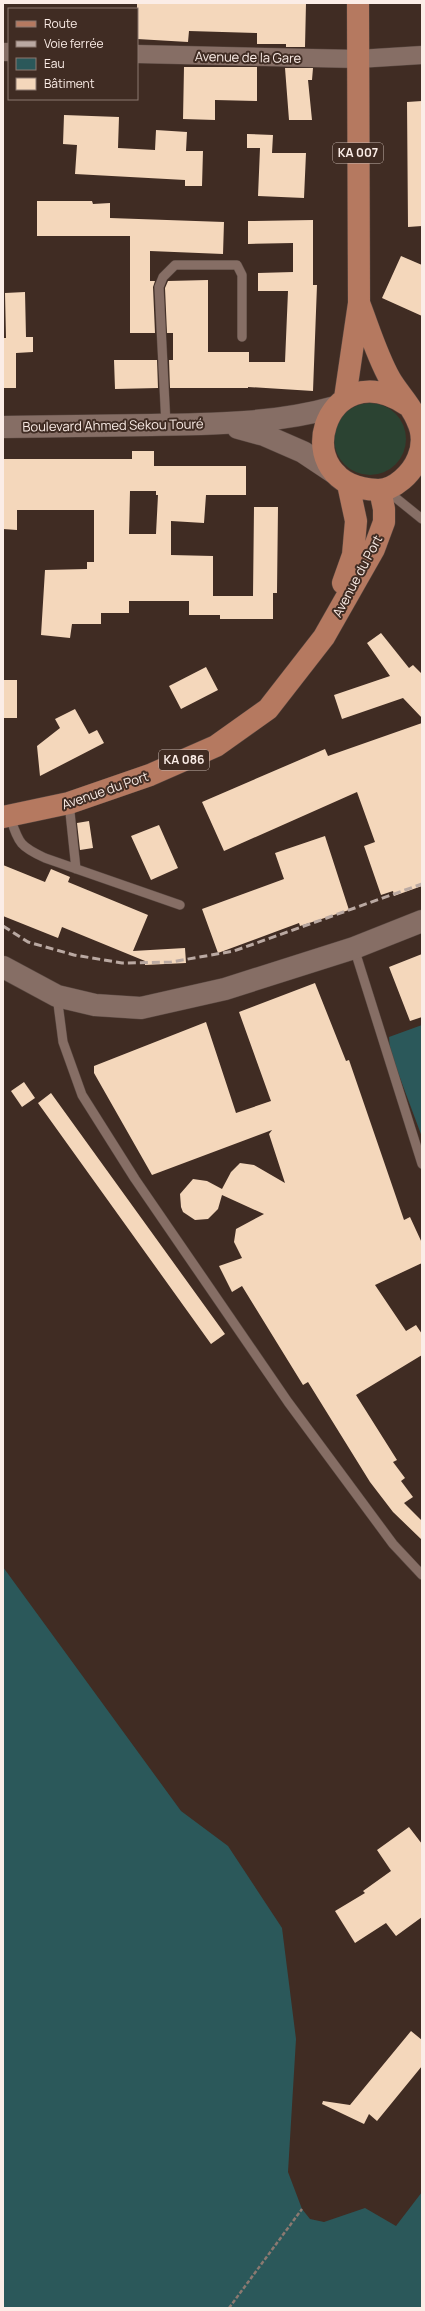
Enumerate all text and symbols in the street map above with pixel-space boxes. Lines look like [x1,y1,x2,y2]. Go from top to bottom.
legend [8,8,138,100]
text: Route [44,15,77,32]
text: Voie ferrée [44,35,104,52]
street label: Avenue de la Gare [195,47,302,67]
text: Eau [44,55,65,72]
text: Bâtiment [44,75,95,92]
road number: KA 007 [333,143,383,163]
street label: Boulevard Ahmed Sekou Touré [22,414,204,436]
street label: Avenue du Port [328,532,386,620]
road number: KA 086 [159,750,209,770]
street label: Avenue du Port [59,767,151,813]

